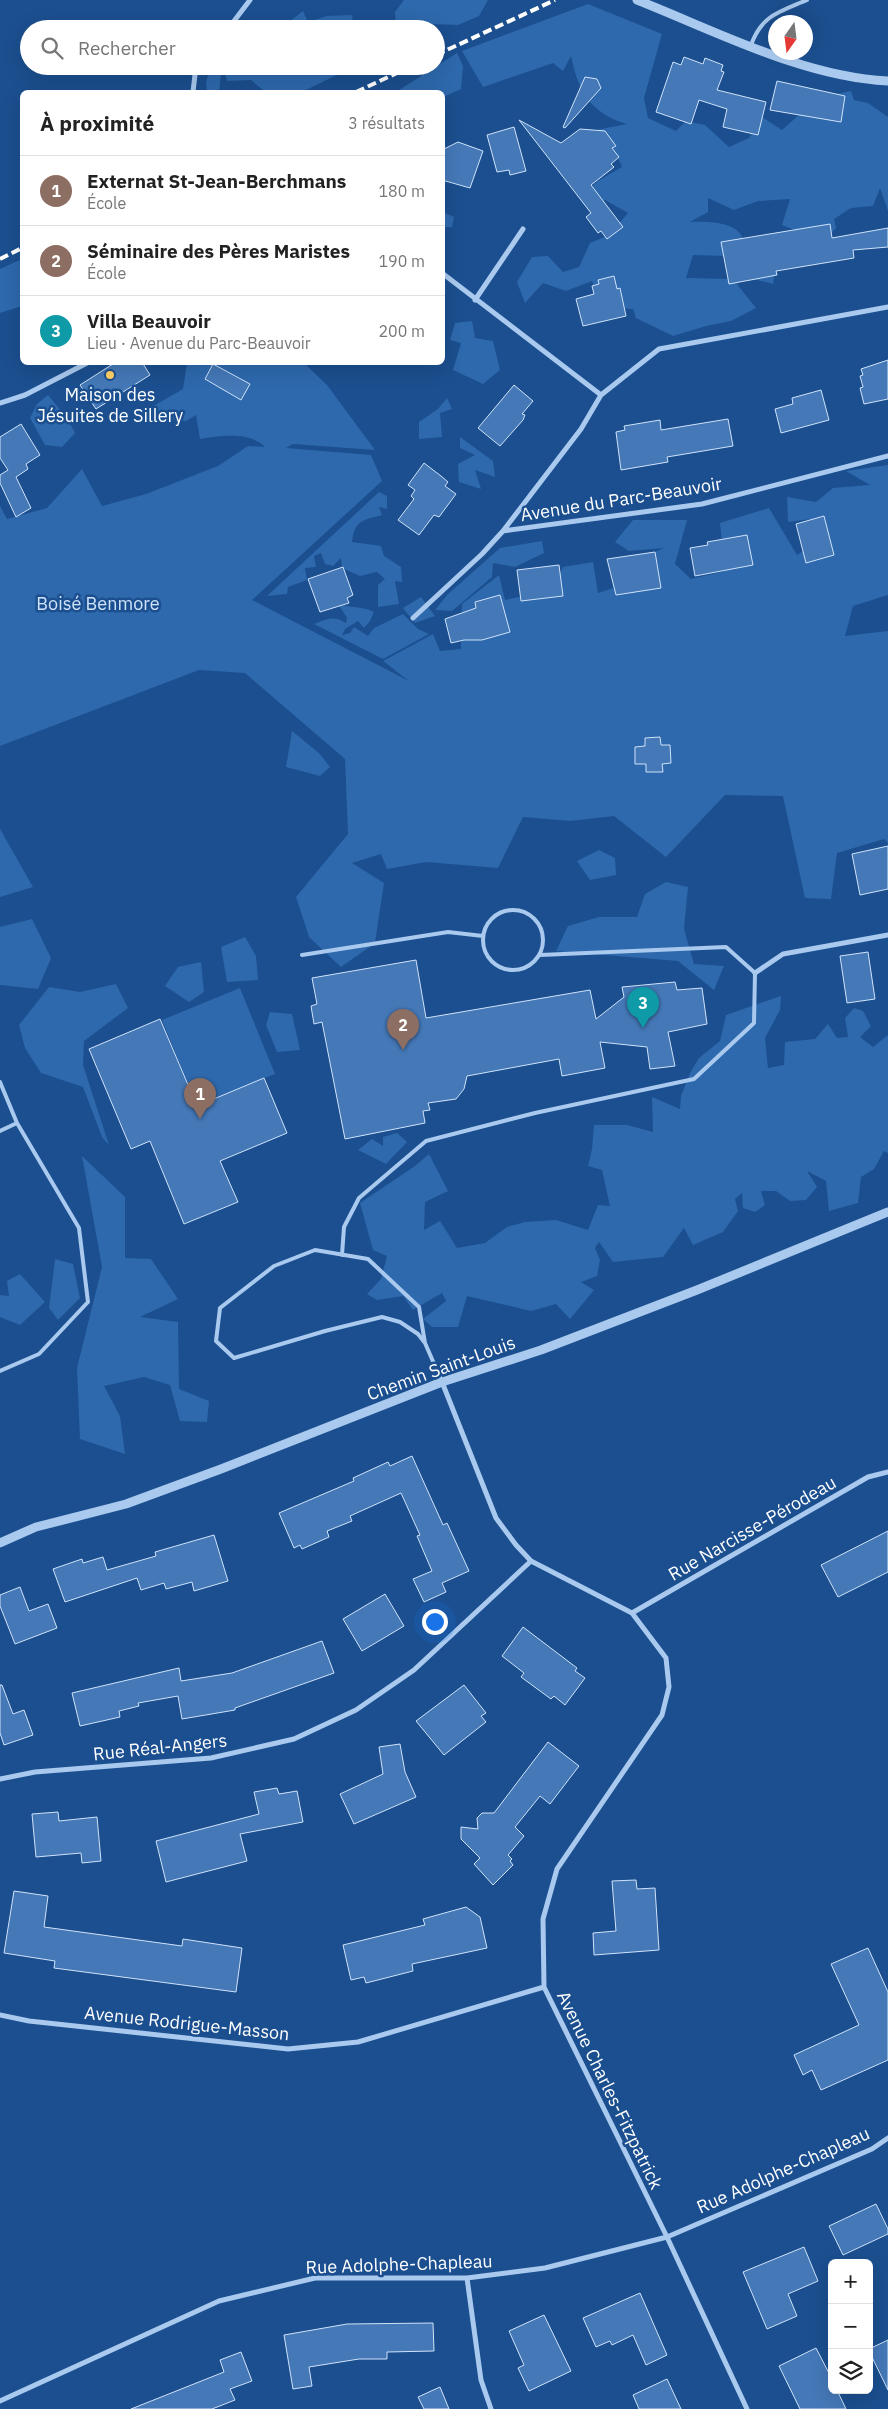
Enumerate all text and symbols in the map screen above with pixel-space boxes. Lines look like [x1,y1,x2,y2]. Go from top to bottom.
north arrow [768,15,813,60]
search box [20,20,445,75]
icon: search [38,34,66,62]
text: Rechercher [78,36,176,60]
text: À proximité [40,109,154,137]
text: 3 résultats [348,113,425,133]
text: Externat St-Jean-Berchmans [87,169,346,193]
text: 1 [51,181,61,201]
text: 180 m [378,181,425,201]
text: École [87,193,126,213]
text: Séminaire des Pères Maristes [87,239,350,263]
text: 2 [51,251,61,271]
text: 190 m [378,251,425,271]
text: École [87,263,126,283]
text: Villa Beauvoir [87,309,211,333]
text: 3 [51,321,61,341]
text: 200 m [378,321,425,341]
text: Lieu · Avenue du Parc-Beauvoir [87,333,311,353]
marker: Maison des Jésuites de Sillery [104,369,116,381]
place label: Maison des Jésuites de Sillery [37,383,183,427]
street label: Avenue du Parc-Beauvoir [519,472,724,526]
park label: Boisé Benmore [36,592,160,615]
pin: 3 [627,987,659,1028]
pin: 2 [387,1009,419,1050]
pin: 1 [184,1078,216,1119]
street label: Chemin Saint-Louis [364,1330,518,1406]
street label: Rue Narcisse-Pérodeau [664,1471,840,1585]
your location [422,1609,448,1635]
street label: Rue Réal-Angers [92,1729,228,1765]
street label: Avenue Charles-Fitzpatrick [552,1987,668,2193]
street label: Avenue Rodrigue-Masson [83,2001,291,2045]
street label: Rue Adolphe-Chapleau [693,2121,873,2219]
street label: Rue Adolphe-Chapleau [305,2249,493,2279]
map controls [828,2259,873,2394]
button: + [828,2259,873,2304]
button: − [828,2304,873,2349]
button: layers [828,2349,873,2394]

